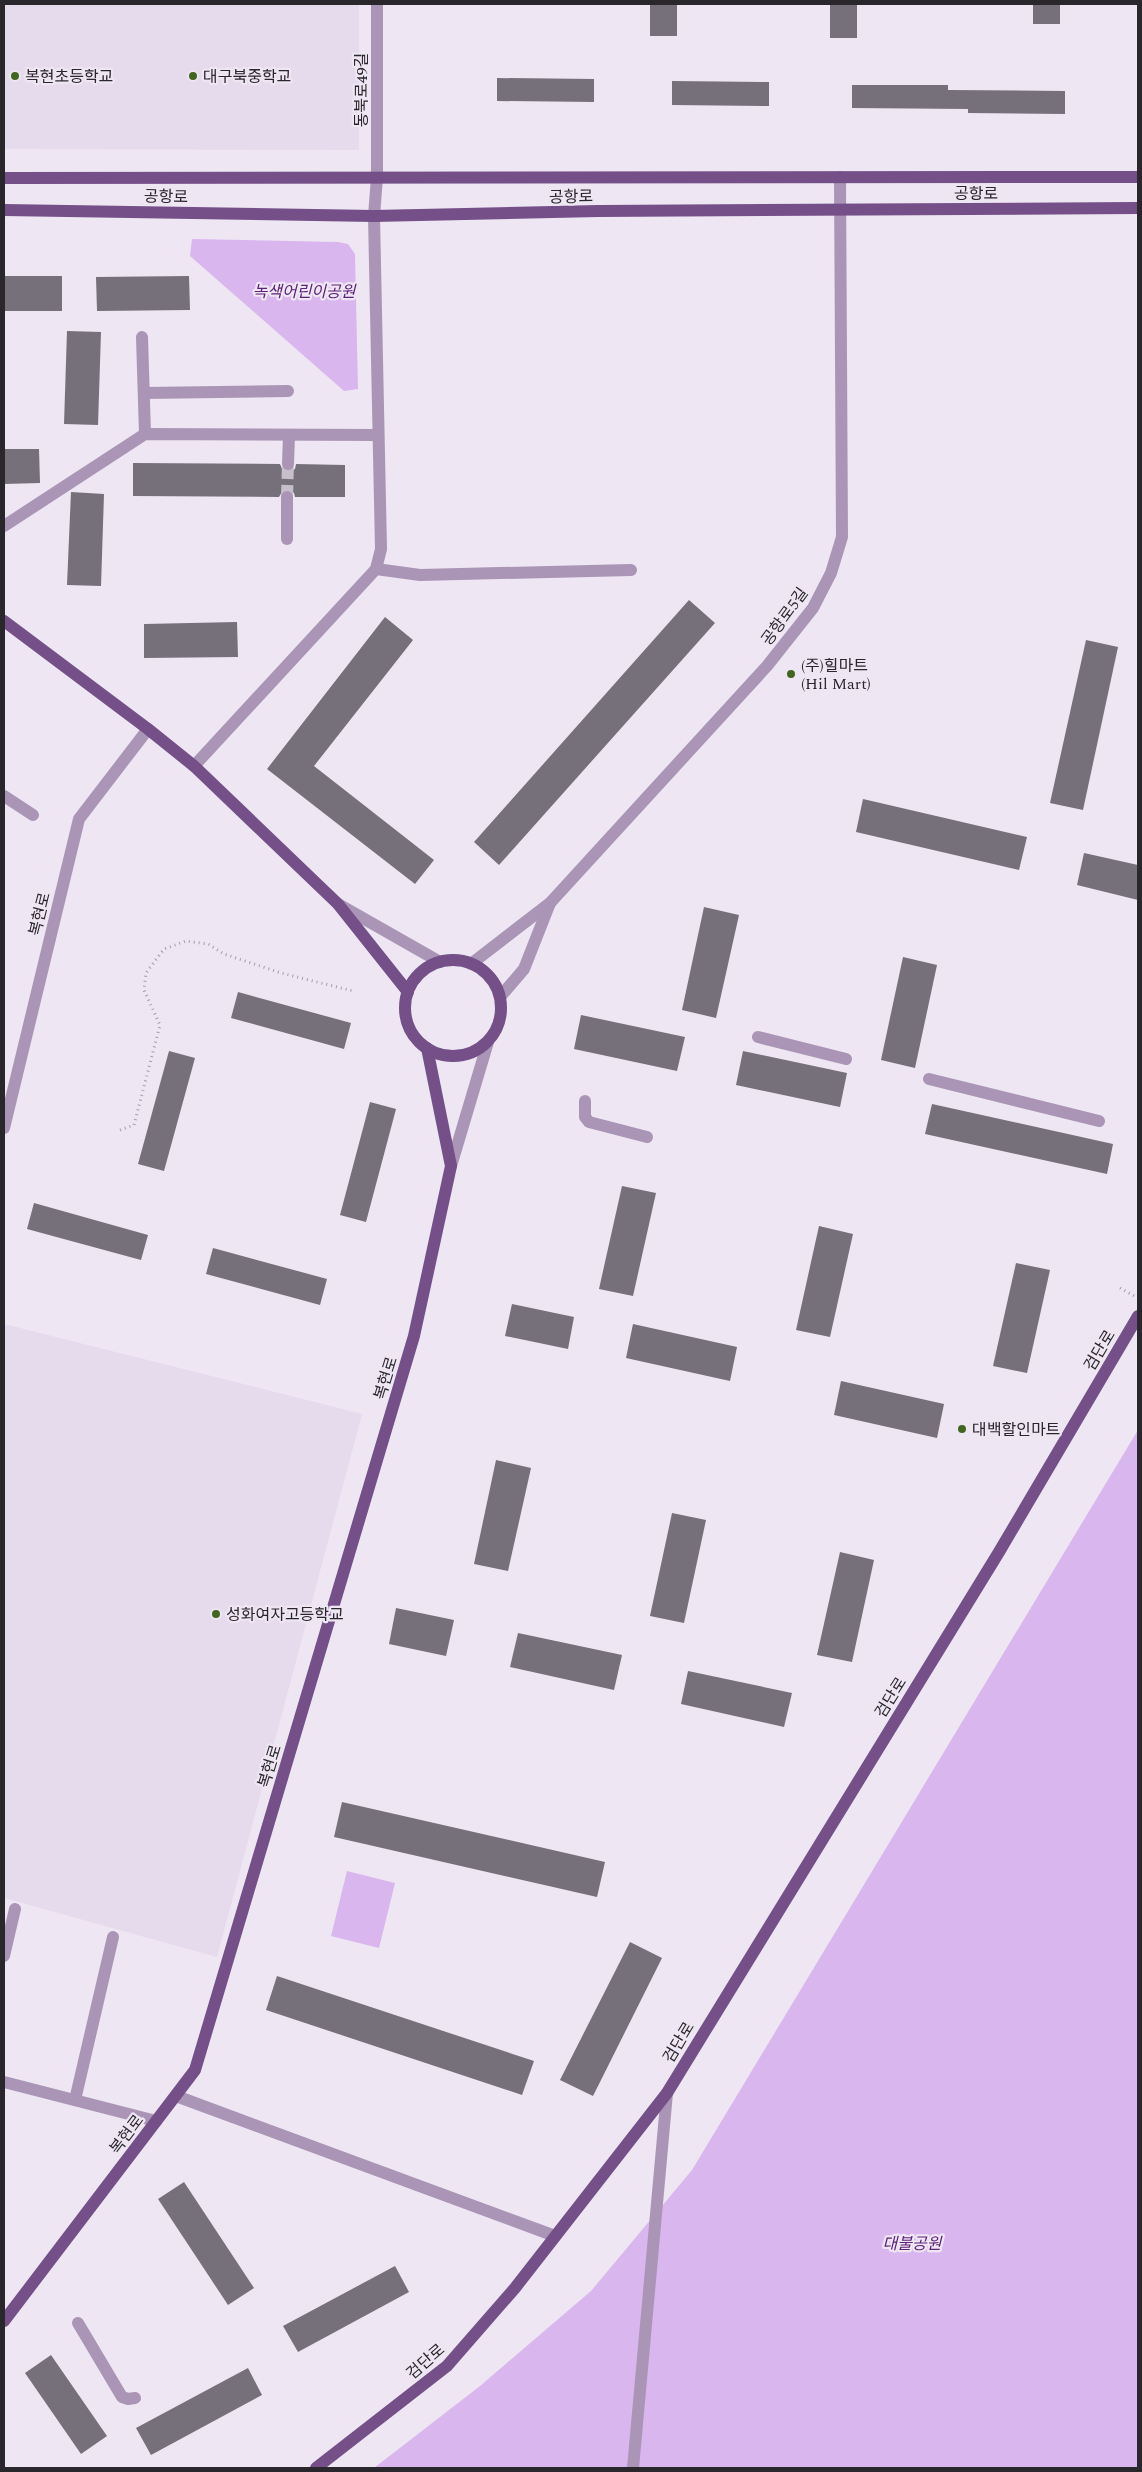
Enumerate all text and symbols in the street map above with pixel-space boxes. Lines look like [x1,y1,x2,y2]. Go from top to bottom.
street label: 동북로49길 [350,53,374,127]
place label: 복현초등학교 [25,65,113,89]
place label: 대구북중학교 [203,65,291,89]
marker: 복현초등학교 [9,70,21,82]
marker: 대구북중학교 [187,70,199,82]
street label: 공항로 [954,182,998,206]
street label: 공항로 [144,185,189,209]
street label: 공항로 [549,185,594,209]
park label: 녹색어린이공원 [252,280,357,304]
street label: 공항로5길 [755,582,814,651]
place label: (주)힐마트 (Hil Mart) [801,654,871,696]
marker: (주)힐마트 (Hil Mart) [785,668,797,680]
street label: 복현로 [23,890,57,939]
street label: 검단로 [1078,1325,1122,1376]
street label: 복현로 [368,1353,404,1403]
place label: 대백할인마트 [972,1418,1060,1442]
marker: 대백할인마트 [956,1423,968,1435]
place label: 성화여자고등학교 [226,1603,344,1627]
marker: 성화여자고등학교 [210,1608,222,1620]
street label: 검단로 [869,1672,913,1723]
street label: 복현로 [252,1741,288,1791]
street label: 검단로 [657,2017,701,2068]
street label: 복현로 [104,2110,150,2159]
park label: 대불공원 [883,2232,943,2256]
street label: 검단로 [401,2338,450,2385]

